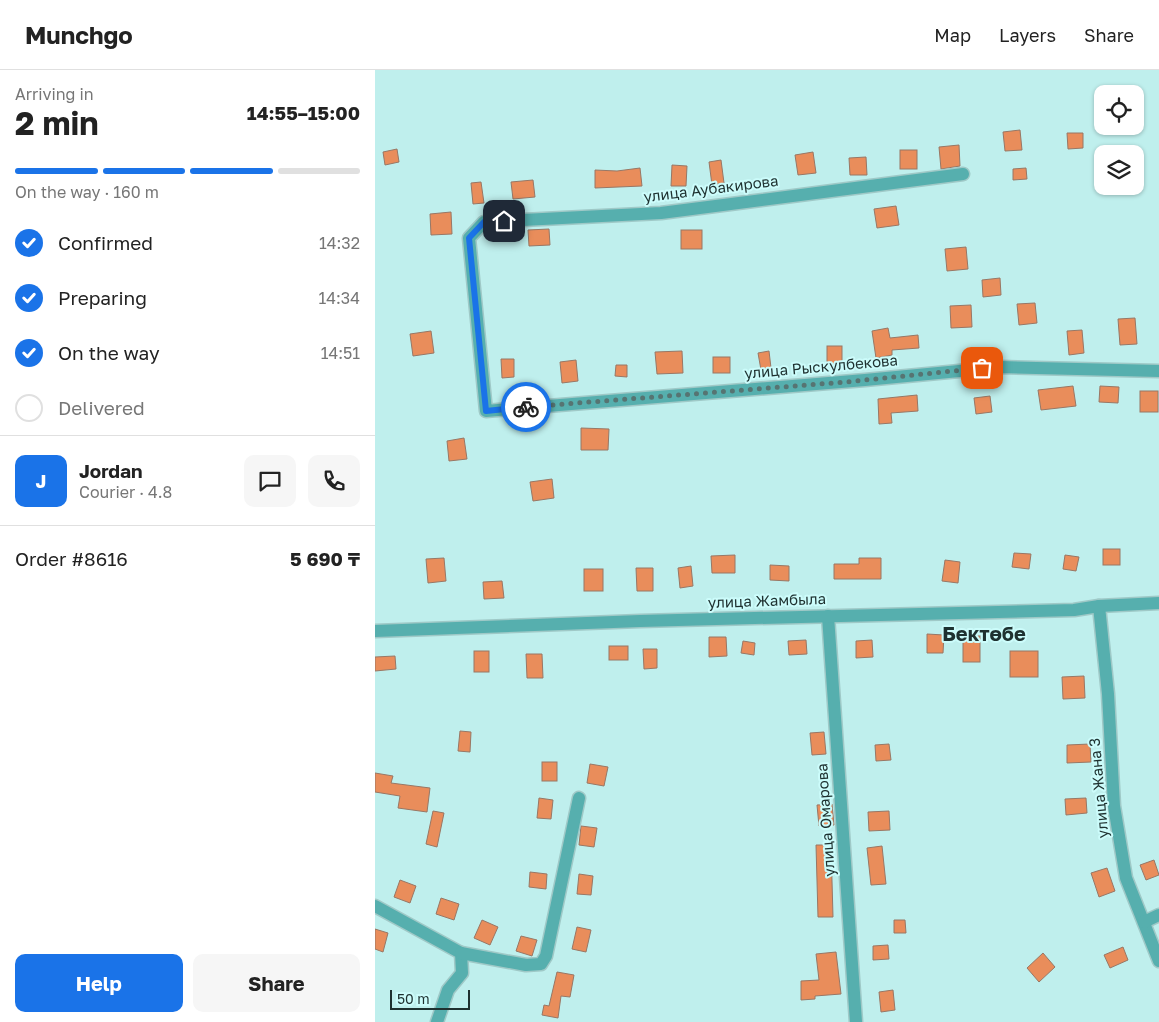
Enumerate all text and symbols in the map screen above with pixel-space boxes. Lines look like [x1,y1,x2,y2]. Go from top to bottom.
text: Munchgo [25,20,133,49]
text: Map [934,24,971,46]
text: Layers [999,24,1056,46]
text: Share [1084,24,1134,46]
text: Arriving in [15,84,94,104]
map controls [1094,85,1144,195]
button: locate [1094,85,1144,135]
text: 14:55–15:00 [247,101,360,124]
text: 2 min [15,104,99,142]
button: layers [1094,145,1144,195]
street label: улица Аубакирова [642,171,779,205]
text: On the way · 160 m [15,182,159,202]
pin [483,200,525,242]
icon: home [490,207,518,235]
icon: check [15,229,43,257]
text: Confirmed [58,231,153,254]
text: 14:32 [319,233,360,253]
icon: check [15,284,43,312]
text: Preparing [58,286,147,309]
text: 14:34 [319,288,360,308]
icon: check [15,339,43,367]
text: On the way [58,341,160,364]
text: 14:51 [321,343,360,363]
pin [961,347,1003,389]
street label: улица Рыскулбекова [743,350,899,382]
icon: bag [968,354,996,382]
courier [501,382,551,432]
icon: bike [512,393,540,421]
text: Delivered [58,396,145,419]
button: chat [244,455,296,507]
button: phone [308,455,360,507]
text: Jordan [79,459,143,482]
text: J [36,469,46,492]
text: Courier · 4.8 [79,482,172,502]
text: Order #8616 [15,547,128,570]
text: 5 690 ₸ [290,547,360,570]
street label: улица Жамбыла [708,589,826,611]
district label: Бектөбе [942,621,1026,645]
street label: улица Жана 3 [1085,737,1111,839]
street label: улица Омарова [812,763,838,877]
button: Help [15,954,183,1012]
button: Share [193,954,360,1012]
scale bar [390,987,470,1010]
text: 50 m [397,990,430,1007]

